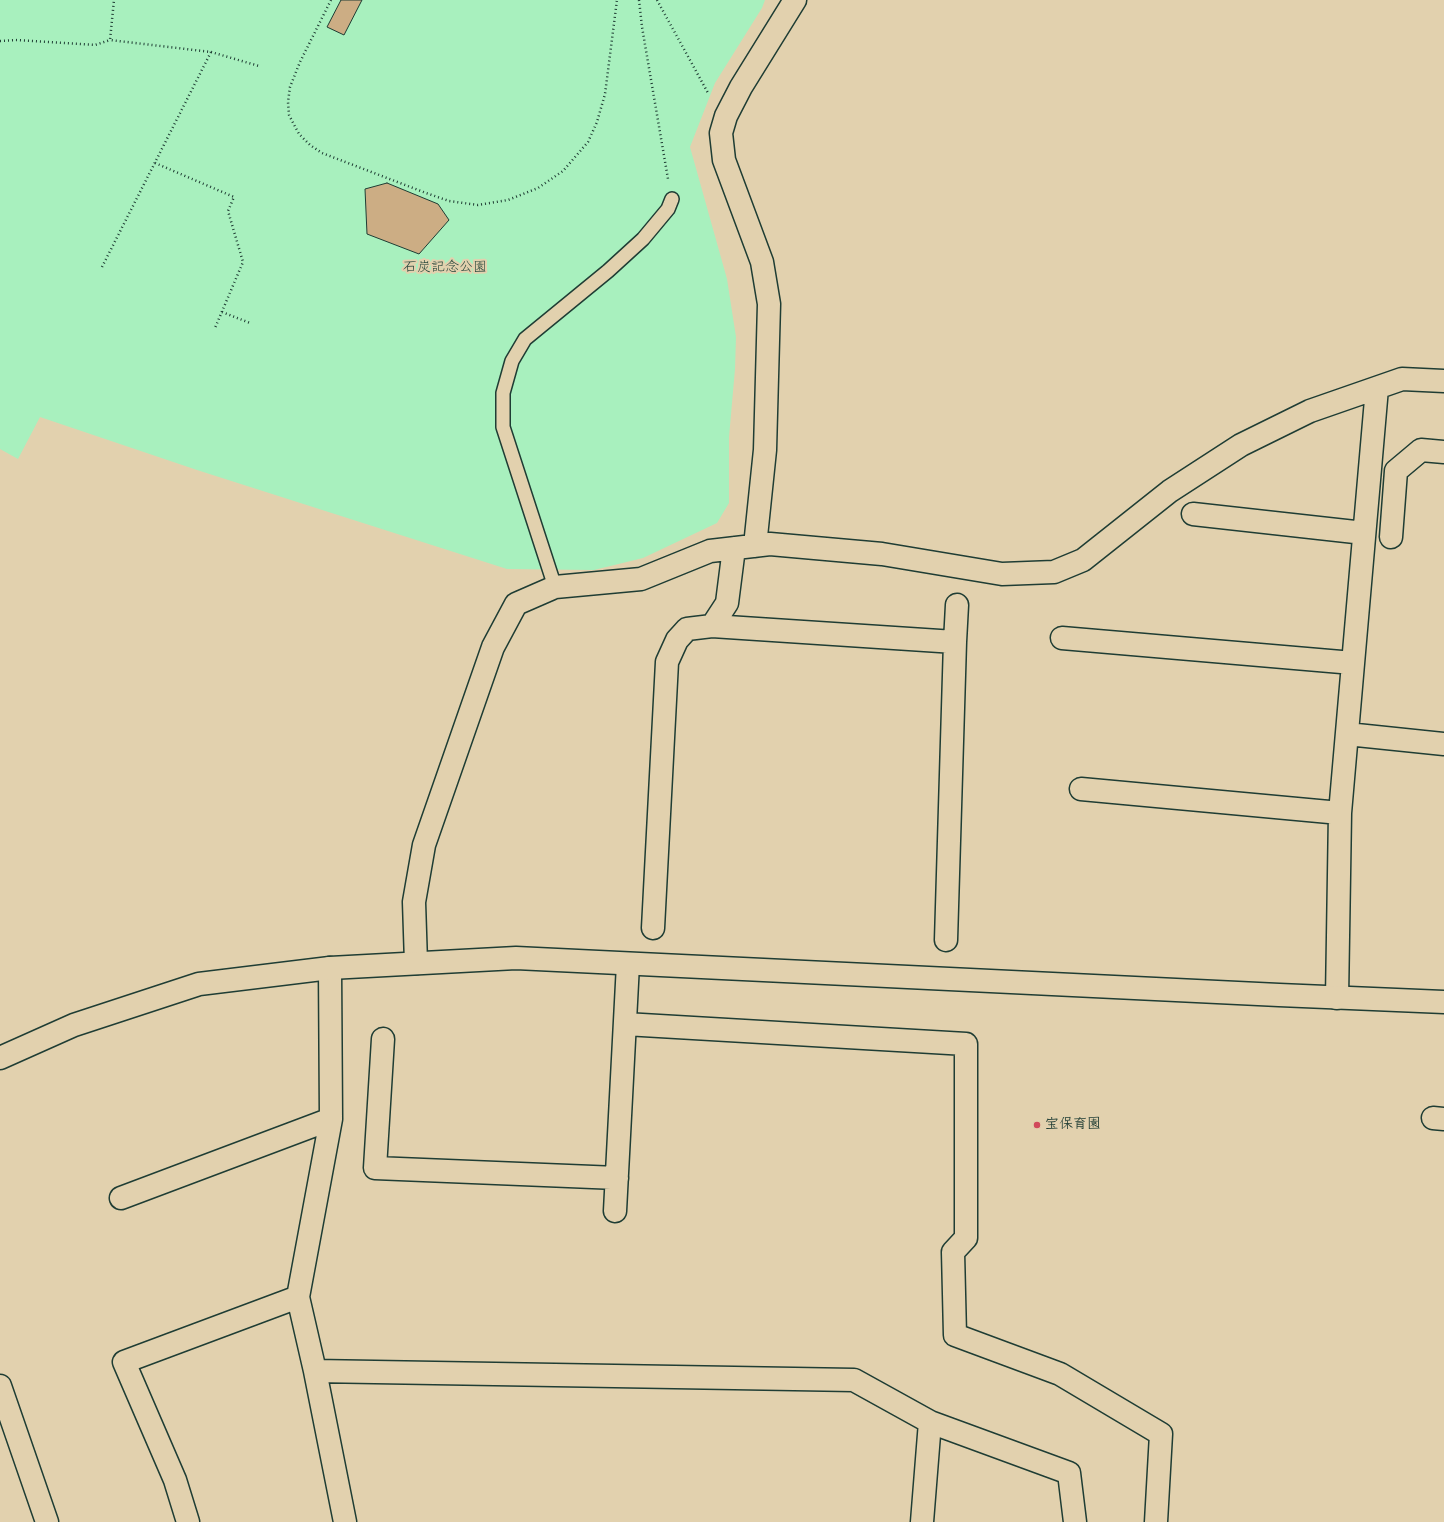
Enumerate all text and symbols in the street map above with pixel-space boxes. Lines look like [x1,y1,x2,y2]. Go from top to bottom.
park label: 石炭記念公園 [403,260,487,276]
place label: 宝保育園 [1045,1117,1101,1133]
marker: 宝保育園 [1032,1120,1042,1130]

